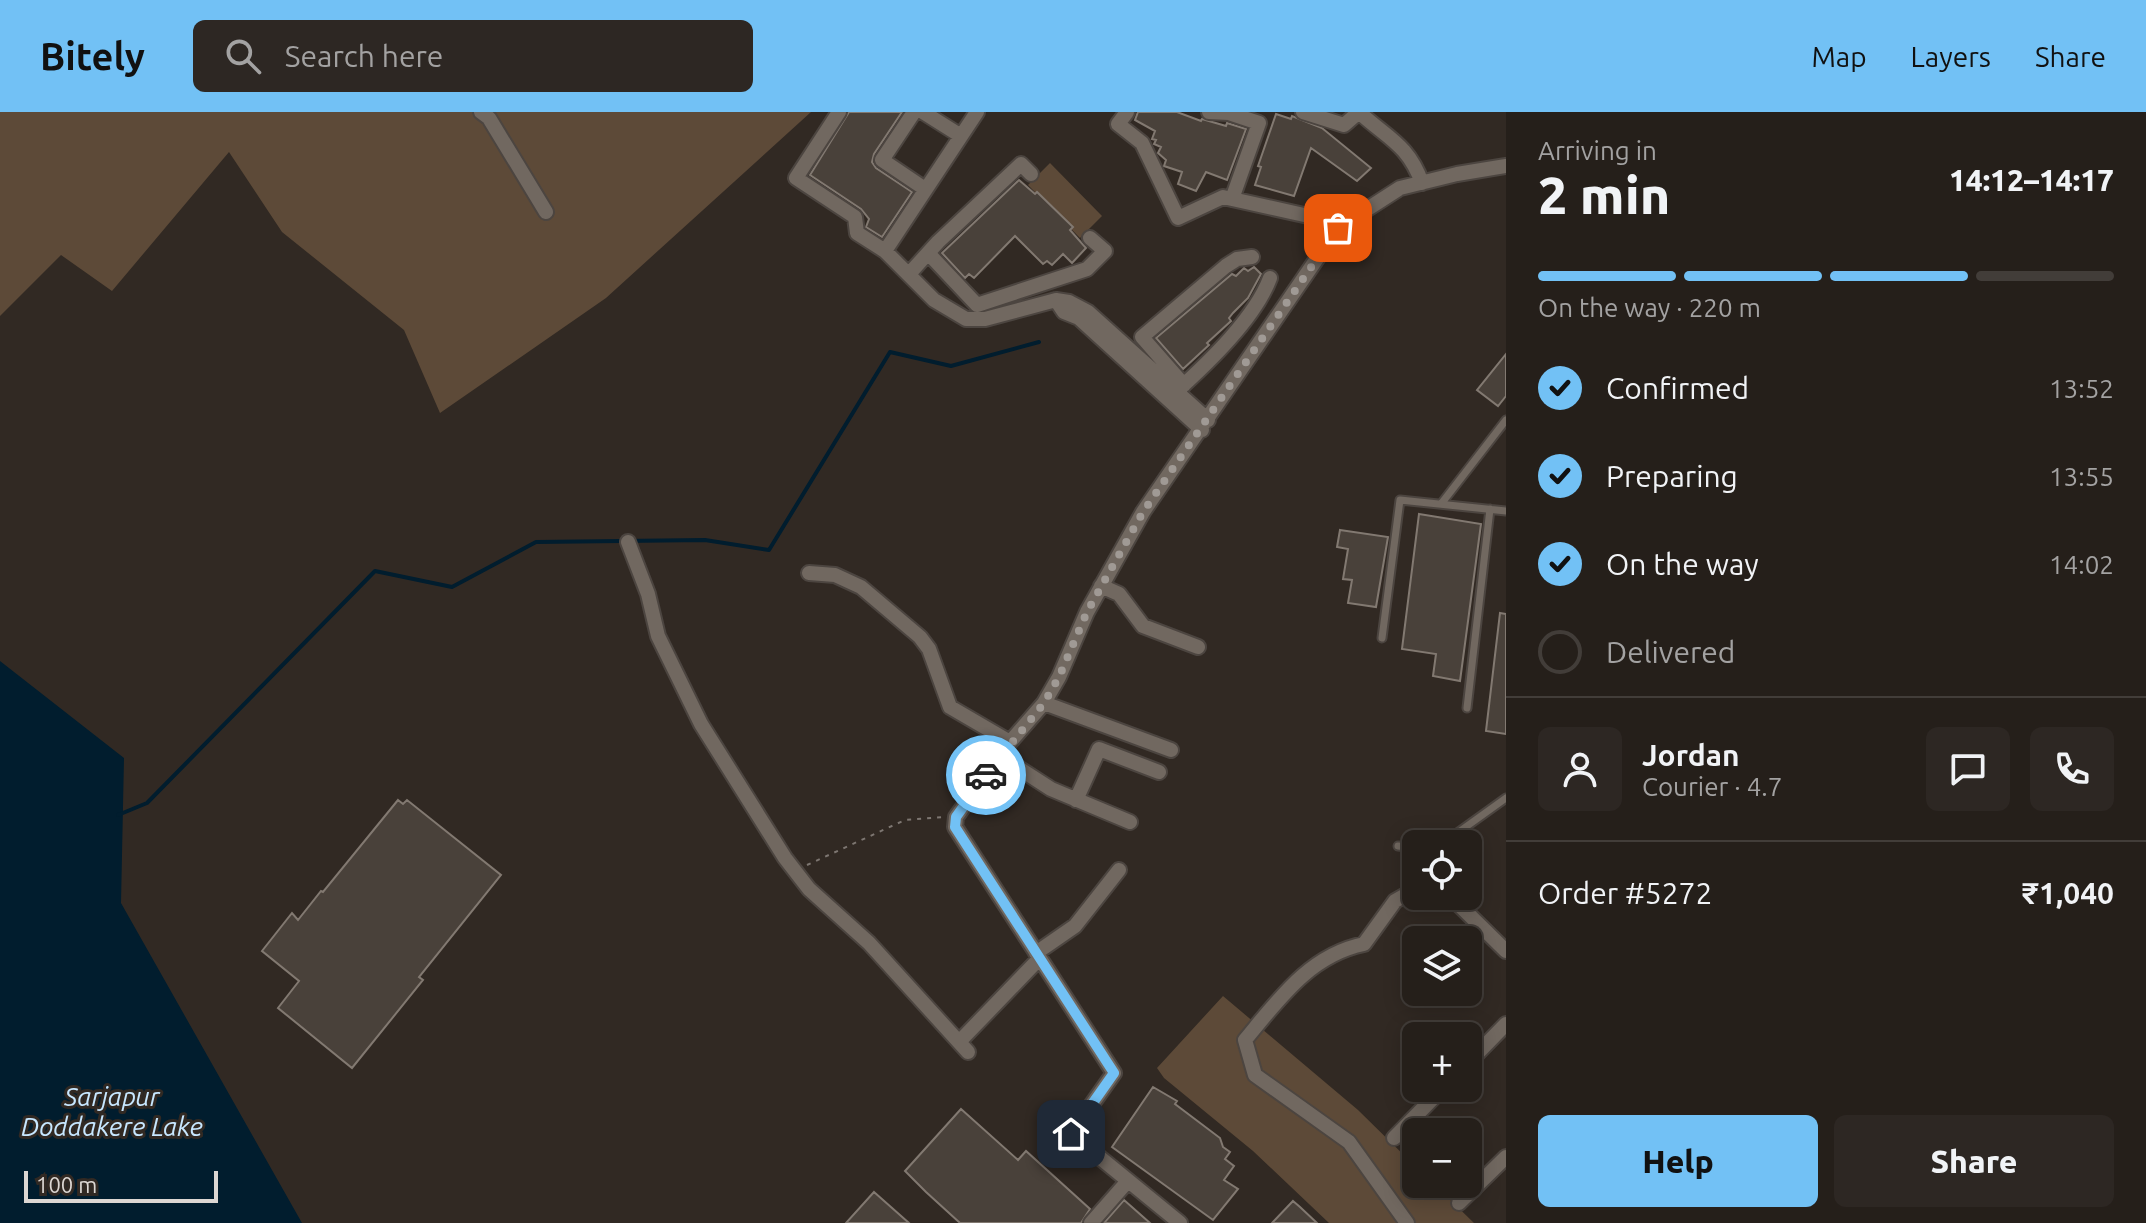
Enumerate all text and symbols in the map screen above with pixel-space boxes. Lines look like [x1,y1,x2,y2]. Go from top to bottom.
search box [193,20,753,92]
icon: search [221,34,265,78]
text: Bitely [40,35,145,77]
text: Search here [285,39,443,73]
text: Map [1811,41,1867,72]
text: Layers [1911,41,1991,72]
text: Share [2035,41,2106,72]
text: Arriving in [1538,136,1657,165]
text: 14:12–14:17 [1949,163,2114,197]
text: 2 min [1538,166,1670,224]
pin [1304,194,1372,262]
icon: bag [1316,206,1360,250]
text: On the way · 220 m [1538,293,1761,322]
icon: check [1538,366,1582,410]
text: Confirmed [1606,371,1749,405]
text: 13:52 [2049,374,2114,403]
icon: check [1538,454,1582,498]
text: Preparing [1606,459,1738,493]
text: 13:55 [2049,462,2114,491]
icon: check [1538,542,1582,586]
text: On the way [1606,547,1759,581]
text: 14:02 [2049,550,2114,579]
text: Delivered [1606,635,1735,669]
button: person [1538,727,1622,811]
button: chat [1926,727,2010,811]
button: phone [2030,727,2114,811]
courier [946,735,1026,815]
text: Jordan [1642,738,1740,772]
icon: car [964,753,1008,797]
text: Courier · 4.7 [1642,772,1782,801]
map controls [1402,830,1482,1198]
button: locate [1402,830,1482,910]
text: Order #5272 [1538,876,1712,910]
text: ₹1,040 [2022,876,2114,910]
button: layers [1402,926,1482,1006]
button: + [1402,1022,1482,1102]
water label: Sarjapur Doddakere Lake [21,1082,203,1141]
pin [1037,1100,1105,1168]
icon: home [1049,1112,1093,1156]
button: Help [1538,1115,1818,1207]
button: Share [1834,1115,2114,1207]
button: − [1402,1118,1482,1198]
scale bar [24,1167,218,1203]
text: 100 m [36,1172,97,1197]

